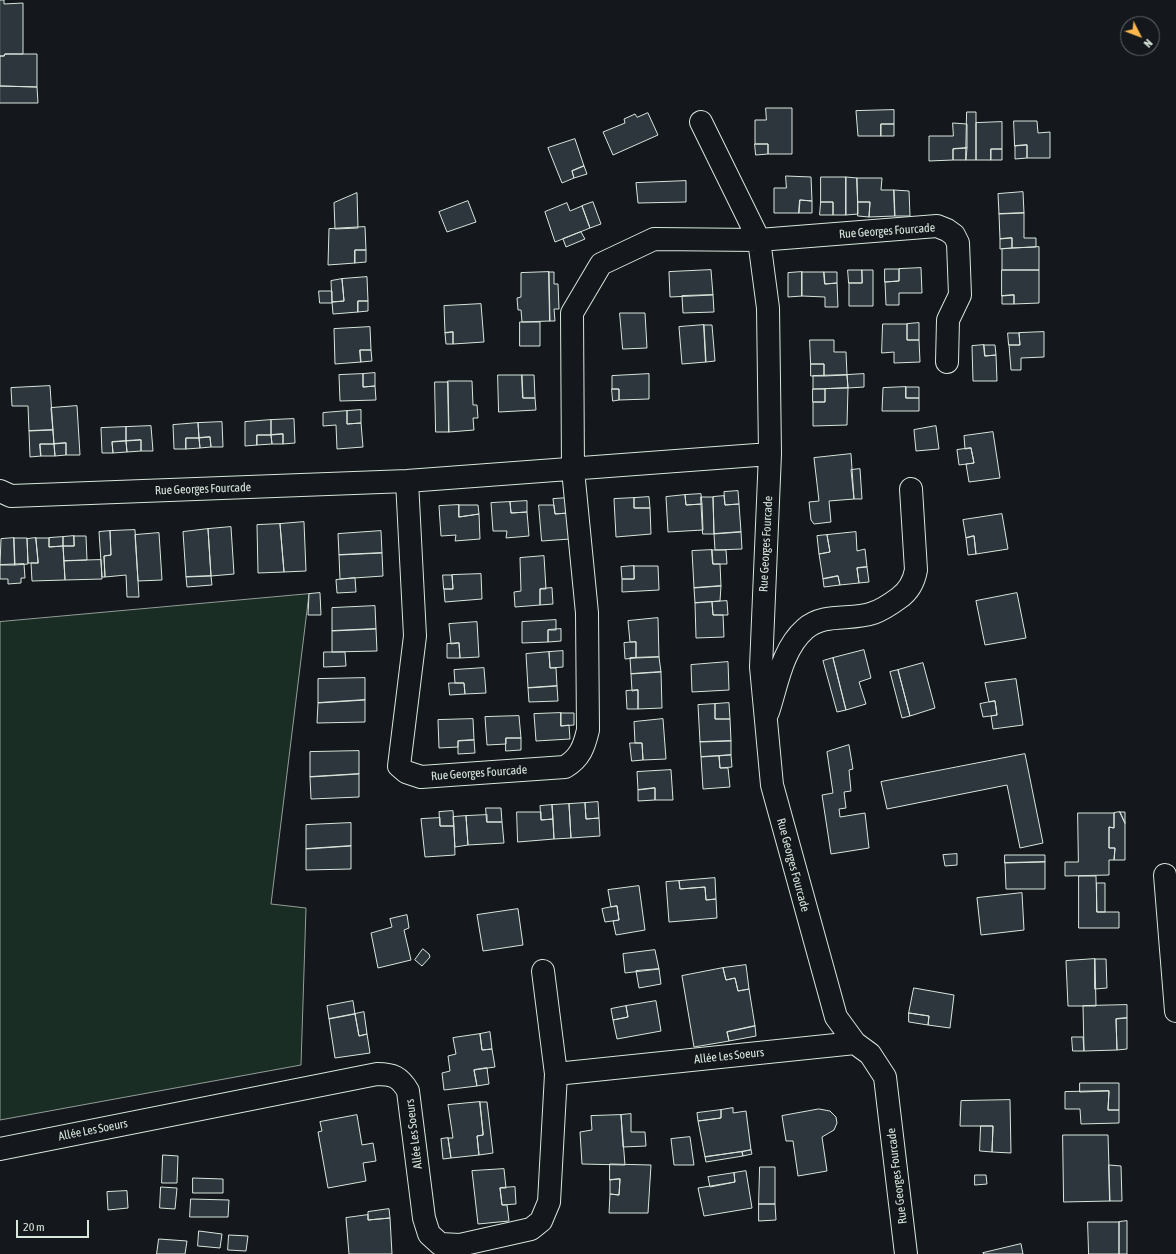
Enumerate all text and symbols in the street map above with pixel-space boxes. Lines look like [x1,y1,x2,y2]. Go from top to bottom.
north arrow [1120,16,1160,56]
text: N [1142,37,1155,50]
street label: Rue Georges Fourcade [838,220,936,242]
street label: Rue Georges Fourcade [155,480,251,498]
street label: Rue Georges Fourcade [756,495,776,593]
street label: Rue Georges Fourcade [430,762,528,784]
street label: Rue Georges Fourcade [774,817,812,913]
street label: Allée Les Soeurs [693,1045,765,1067]
street label: Allée Les Soeurs [403,1098,425,1170]
street label: Allée Les Soeurs [57,1116,129,1144]
street label: Rue Georges Fourcade [884,1127,910,1225]
scale bar [18,1212,91,1238]
text: 20 m [23,1220,45,1234]

